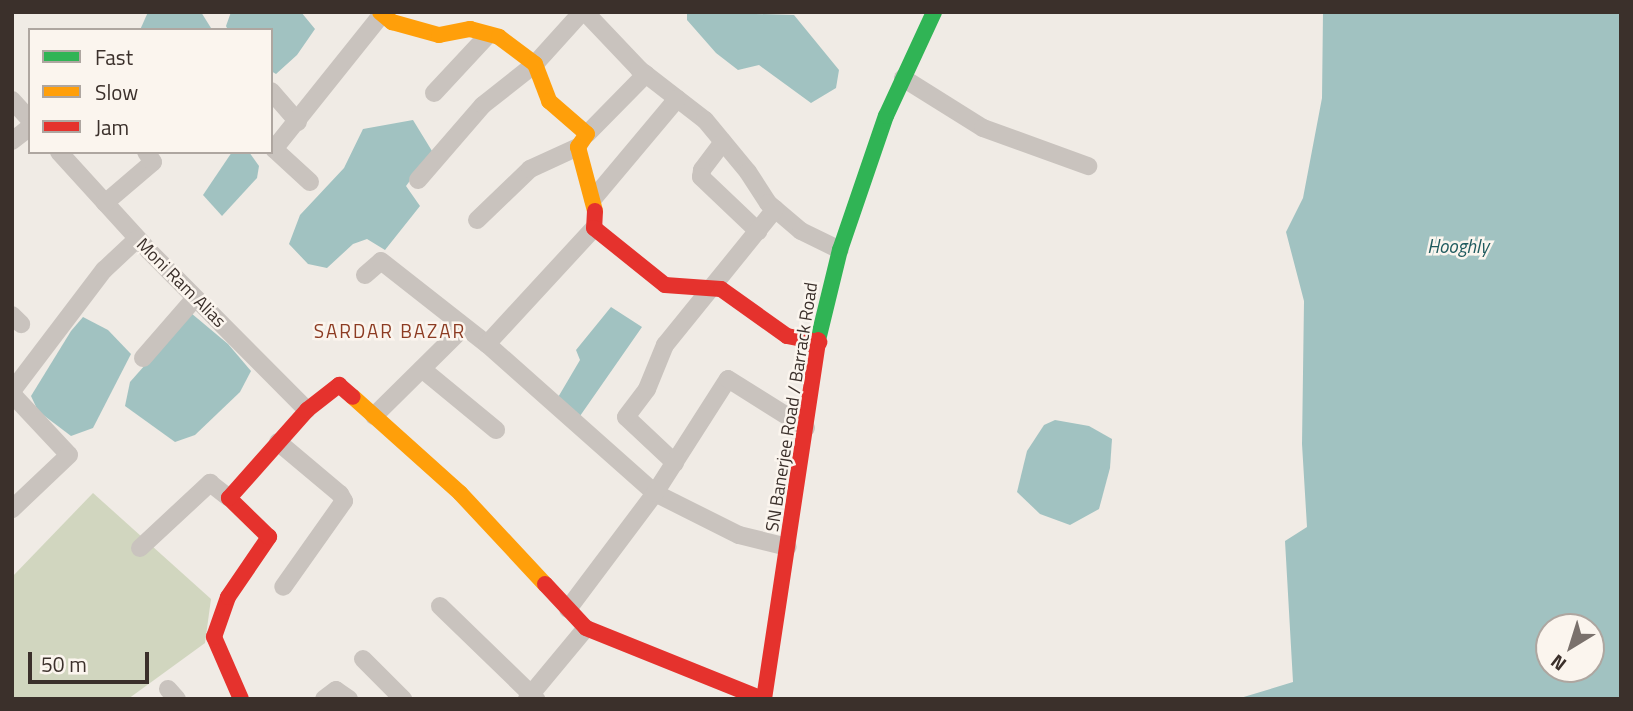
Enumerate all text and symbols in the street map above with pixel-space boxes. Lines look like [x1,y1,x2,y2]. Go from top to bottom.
legend [28,28,273,154]
text: Fast [95,41,133,73]
text: Slow [95,76,138,108]
text: Jam [95,111,129,143]
street label: Moni Ram Alias [132,234,230,332]
water label: Hooghly [1427,235,1489,257]
street label: SN Banerjee Road / Barrack Road [762,281,822,533]
district label: SARDAR BAZAR [315,320,465,342]
north arrow [1535,613,1605,683]
scale bar [32,638,152,682]
text: 50 m [41,648,87,680]
text: N [1544,648,1572,679]

